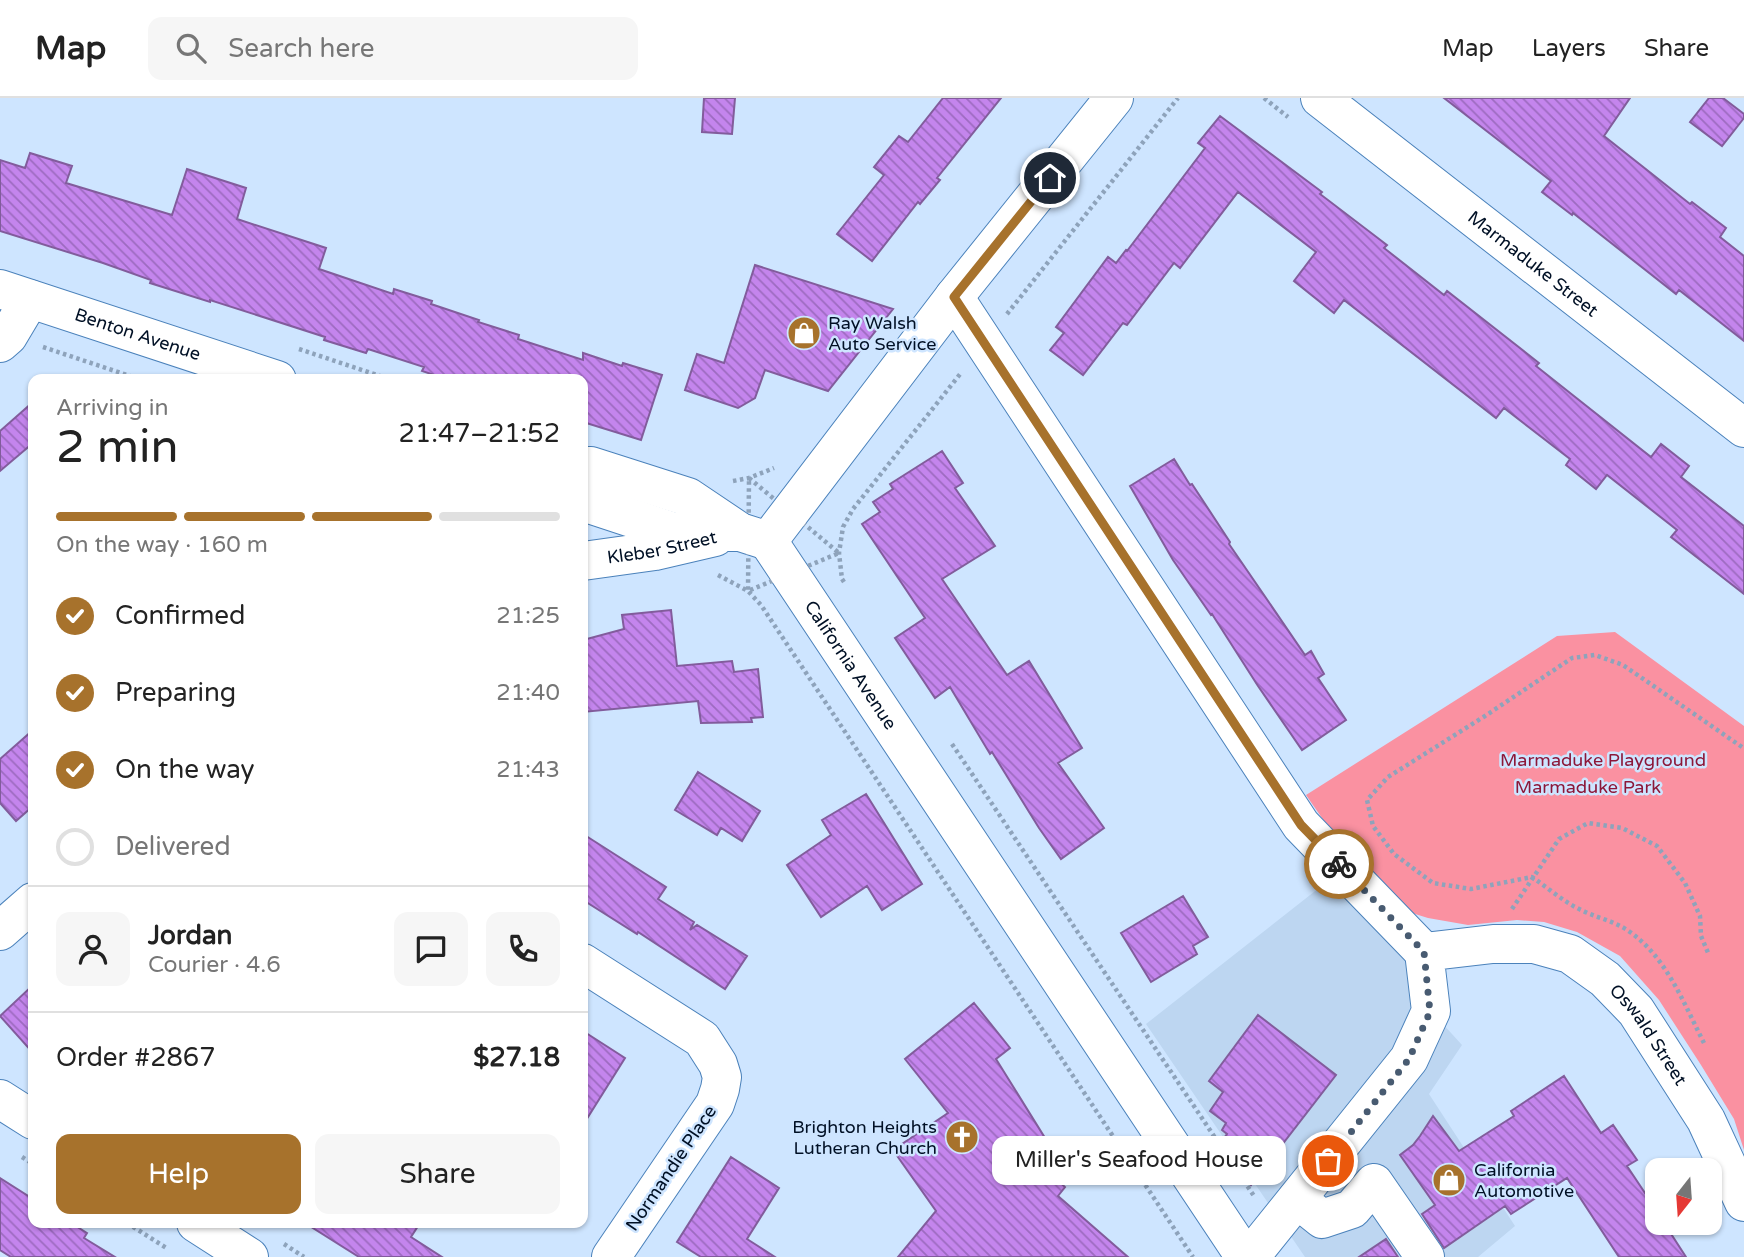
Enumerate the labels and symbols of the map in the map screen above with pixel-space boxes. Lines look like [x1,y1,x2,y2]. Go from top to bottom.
pin [1020,148,1080,208]
street label: Marmaduke Street [1463,206,1603,322]
street label: Benton Avenue [72,303,203,365]
place label: Ray Walsh Auto Service [828,312,936,355]
shop icon: Ray Walsh Auto Service [785,314,823,352]
street label: Kleber Street [606,526,719,569]
street label: California Avenue [800,596,902,734]
park label: Marmaduke Playground [1500,749,1706,771]
park label: Marmaduke Park [1515,776,1661,798]
courier [1304,829,1374,899]
street label: Oswald Street [1605,979,1692,1090]
street label: Normandie Place [621,1101,721,1235]
place label: Brighton Heights Lutheran Church [792,1116,937,1159]
church icon: Brighton Heights Lutheran Church [943,1118,981,1156]
pin [1298,1131,1358,1191]
callout: Miller's Seafood House [992,1136,1286,1186]
north arrow [1645,1158,1722,1236]
place label: California Automotive [1474,1159,1574,1202]
shop icon: California Automotive [1430,1161,1468,1199]

